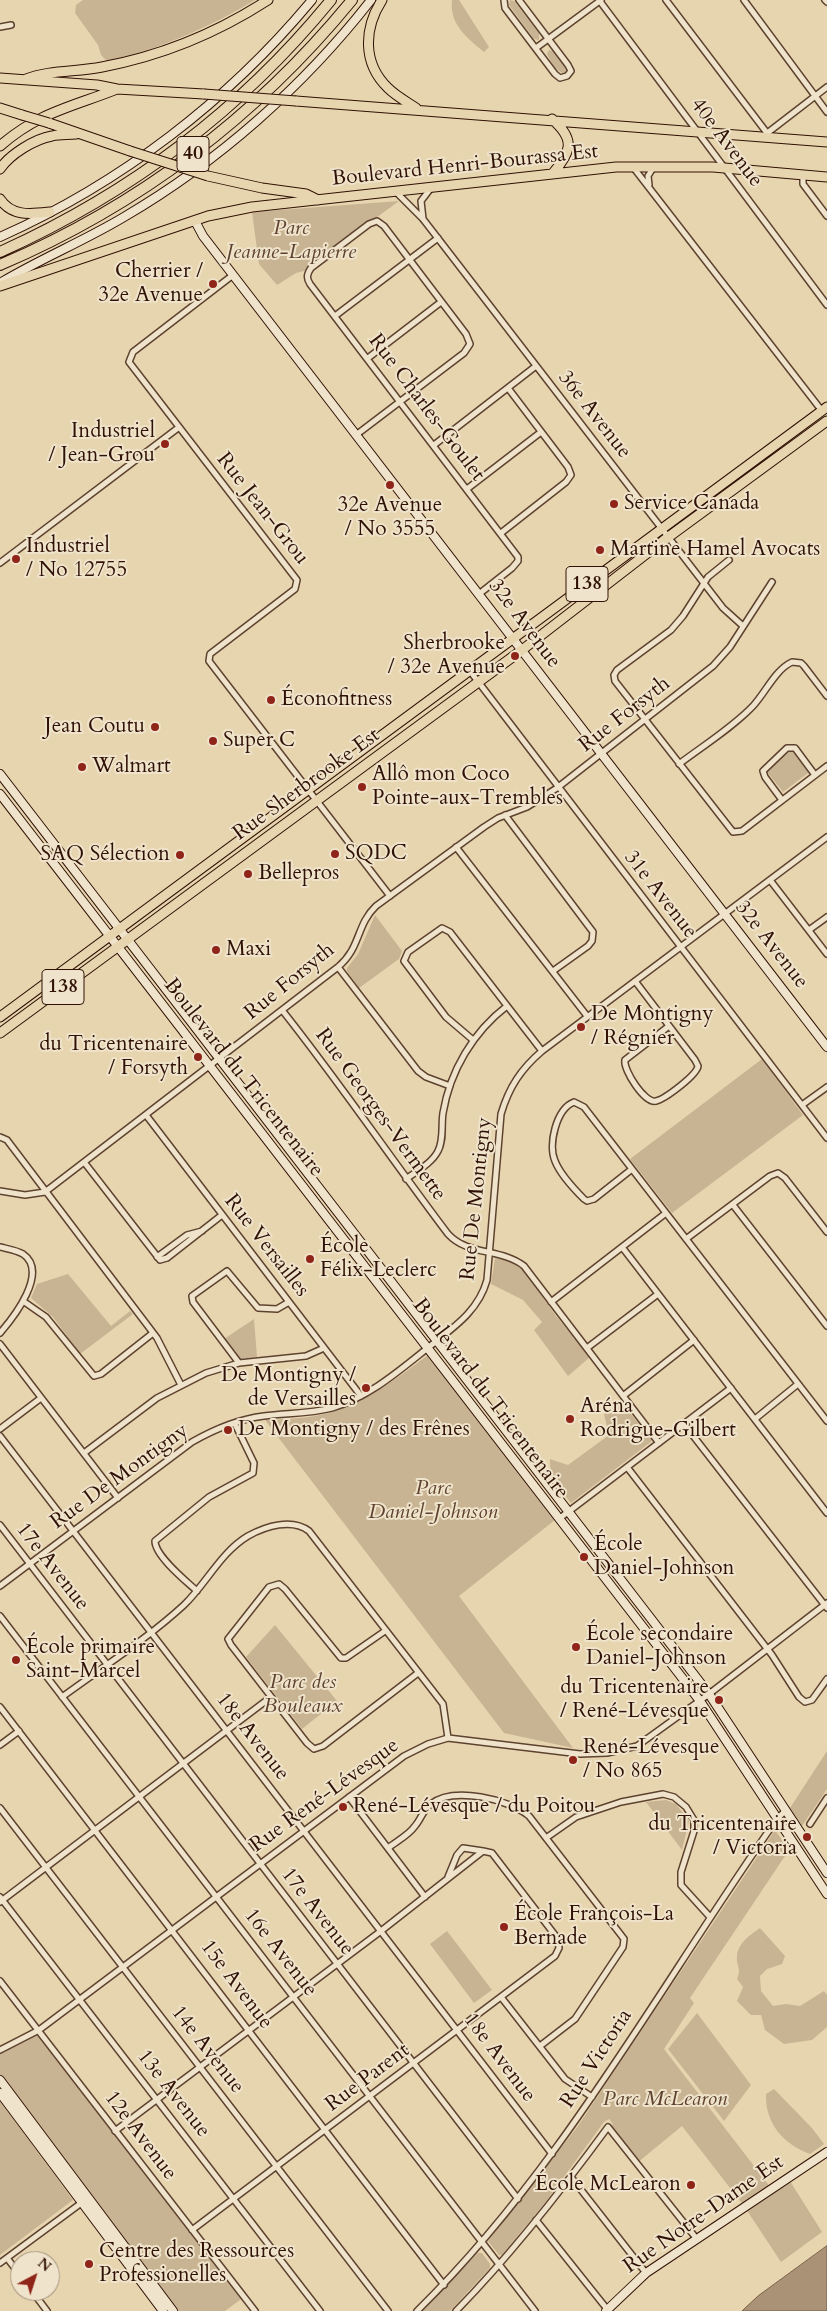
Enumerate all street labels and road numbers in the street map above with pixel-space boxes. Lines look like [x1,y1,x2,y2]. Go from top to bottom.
street label: 40e Avenue [684,94,768,192]
road number: 40 [177,136,209,172]
street label: Boulevard Henri-Bourassa Est [331,139,599,193]
street label: Rue Charles-Goulet [362,329,490,487]
street label: 36e Avenue [552,366,636,464]
street label: Rue Jean-Grou [210,448,314,570]
road number: 138 [566,566,608,602]
street label: 32e Avenue [482,575,566,673]
street label: Rue Forsyth [574,672,676,758]
street label: Rue Sherbrooke Est [229,723,385,847]
street label: 31e Avenue [618,846,702,944]
street label: 32e Avenue [729,896,813,994]
street label: Rue Forsyth [240,938,340,1026]
road number: 138 [42,970,84,1004]
street label: Boulevard du Tricentenaire [158,974,328,1182]
street label: Rue Georges-Vermette [309,1024,451,1206]
street label: Rue De Montigny [456,1116,498,1282]
street label: Rue Versailles [218,1190,314,1302]
street label: Boulevard du Tricentenaire [406,1294,574,1504]
street label: Rue De Montigny [46,1419,194,1535]
street label: 17e Avenue [10,1518,94,1616]
street label: 18e Avenue [210,1688,294,1786]
street label: Rue René-Lévesque [246,1734,404,1858]
street label: 17e Avenue [275,1863,359,1961]
street label: 16e Avenue [238,1904,322,2002]
street label: 15e Avenue [194,1936,278,2034]
street label: 14e Avenue [165,2001,249,2099]
street label: Rue Victoria [556,2005,638,2113]
street label: 18e Avenue [457,2009,541,2107]
street label: Rue Parent [321,2038,415,2118]
street label: 13e Avenue [131,2045,215,2143]
street label: 12e Avenue [98,2087,182,2185]
street label: Rue Notre-Dame Est [619,2150,789,2280]

